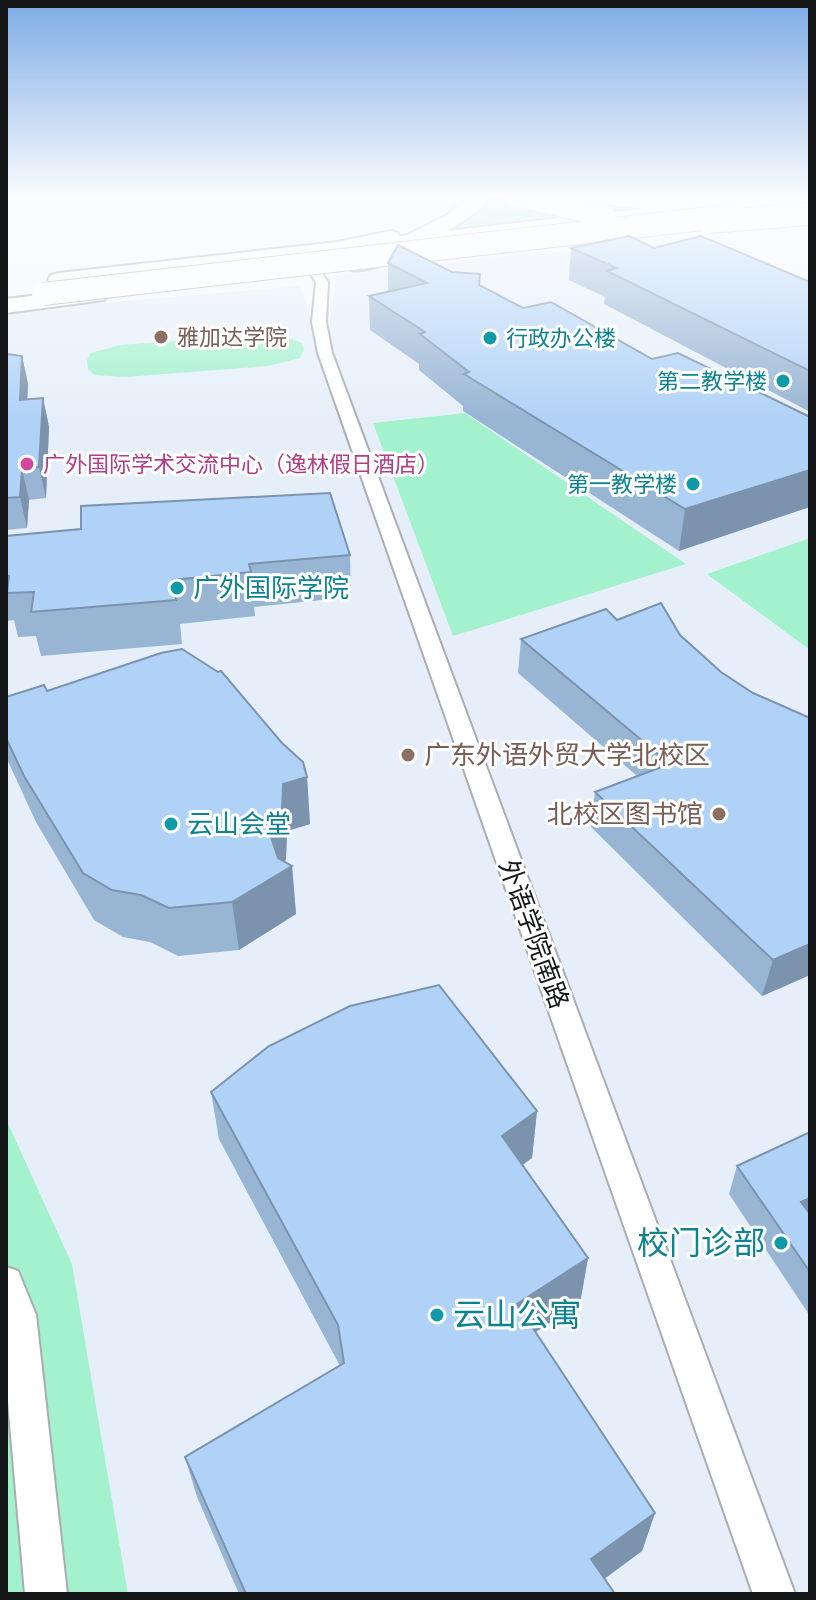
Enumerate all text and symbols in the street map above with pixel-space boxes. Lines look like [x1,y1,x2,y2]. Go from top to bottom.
place label: 雅加达学院 [177,324,287,350]
place label: 行政办公楼 [506,325,616,351]
marker: 雅加达学院 [152,328,170,346]
marker: 行政办公楼 [481,329,499,347]
place label: 第二教学楼 [657,368,767,394]
marker: 第二教学楼 [774,372,792,390]
place label: 广外国际学术交流中心（逸林假日酒店） [43,451,439,477]
marker: 广外国际学术交流中心（逸林假日酒店） [18,455,36,473]
place label: 第一教学楼 [567,471,677,497]
marker: 第一教学楼 [684,475,702,493]
place label: 广外国际学院 [193,573,349,603]
marker: 广外国际学院 [168,579,186,597]
place label: 广东外语外贸大学北校区 [424,740,710,770]
marker: 广东外语外贸大学北校区 [399,746,417,764]
place label: 北校区图书馆 [547,799,703,829]
marker: 北校区图书馆 [710,805,728,823]
place label: 云山会堂 [187,809,291,839]
marker: 云山会堂 [162,815,180,833]
street label: 外语学院南路 [493,856,575,1012]
place label: 校门诊部 [637,1224,765,1261]
marker: 校门诊部 [772,1234,790,1252]
place label: 云山公寓 [453,1296,581,1333]
marker: 云山公寓 [428,1306,446,1324]

